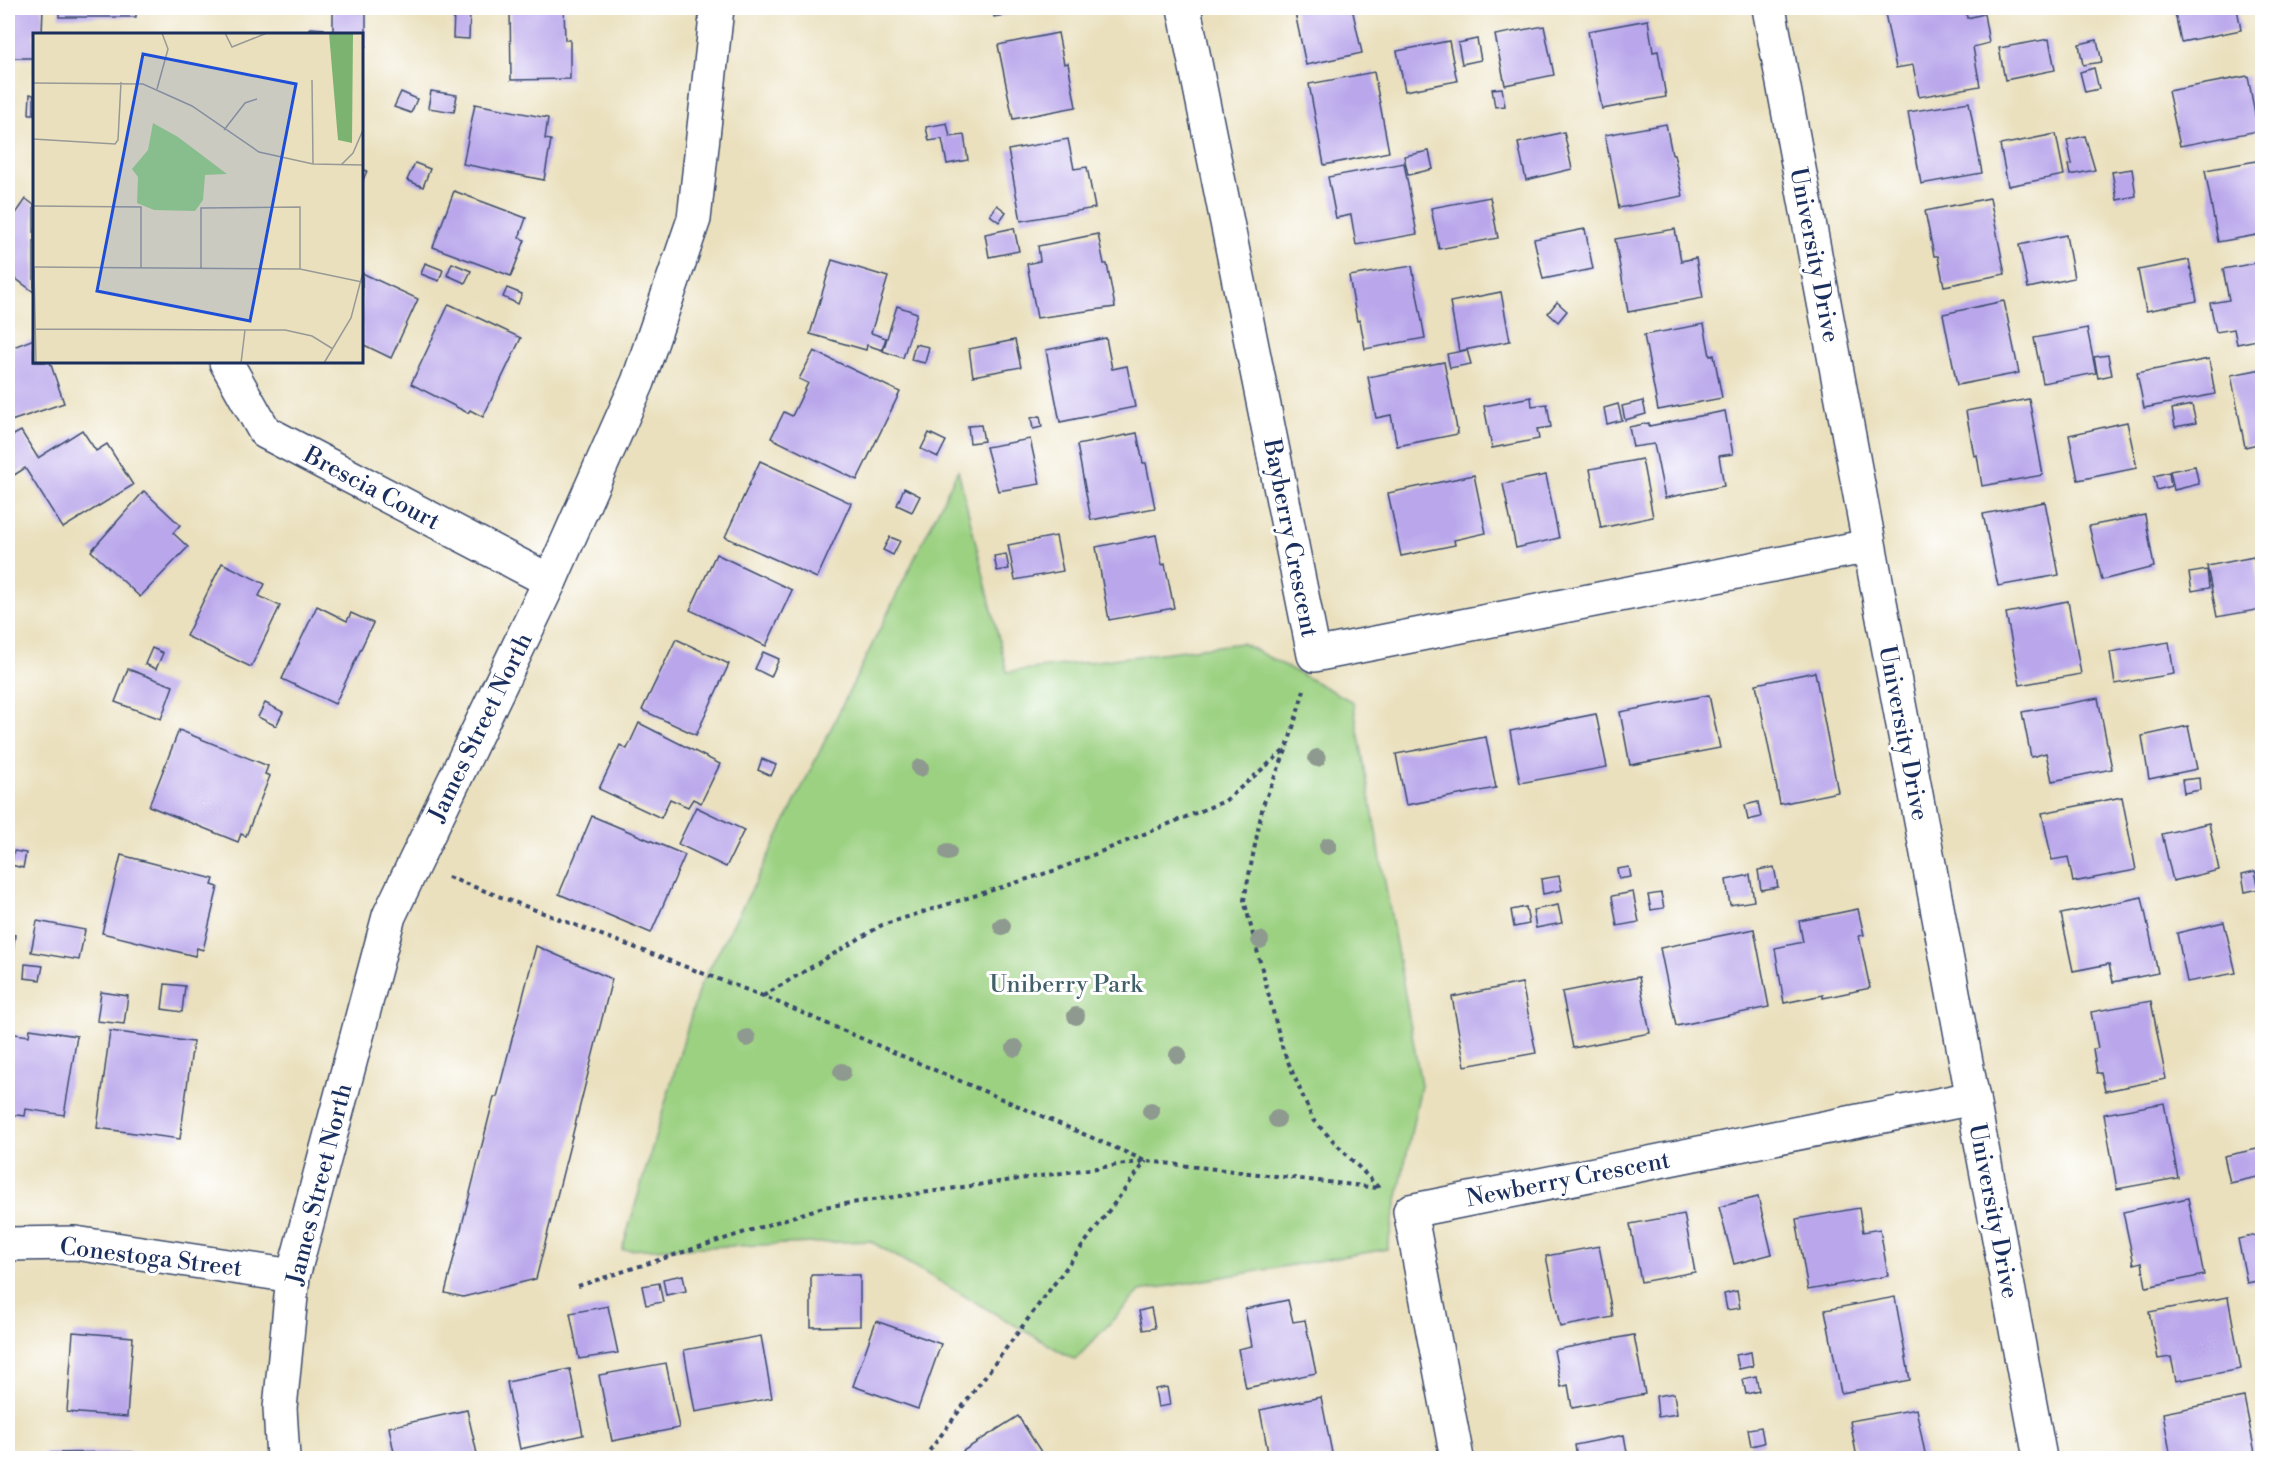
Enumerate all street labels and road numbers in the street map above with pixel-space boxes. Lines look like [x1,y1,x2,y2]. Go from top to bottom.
street label: University Drive [1782,165,1846,345]
street label: Bayberry Crescent [1256,436,1324,640]
street label: Brescia Court [297,440,445,538]
street label: James Street North [422,628,540,828]
street label: University Drive [1871,643,1935,823]
street label: James Street North [280,1081,359,1289]
street label: University Drive [1961,1121,2025,1301]
street label: Newberry Crescent [1464,1145,1673,1214]
street label: Conestoga Street [58,1232,244,1284]

